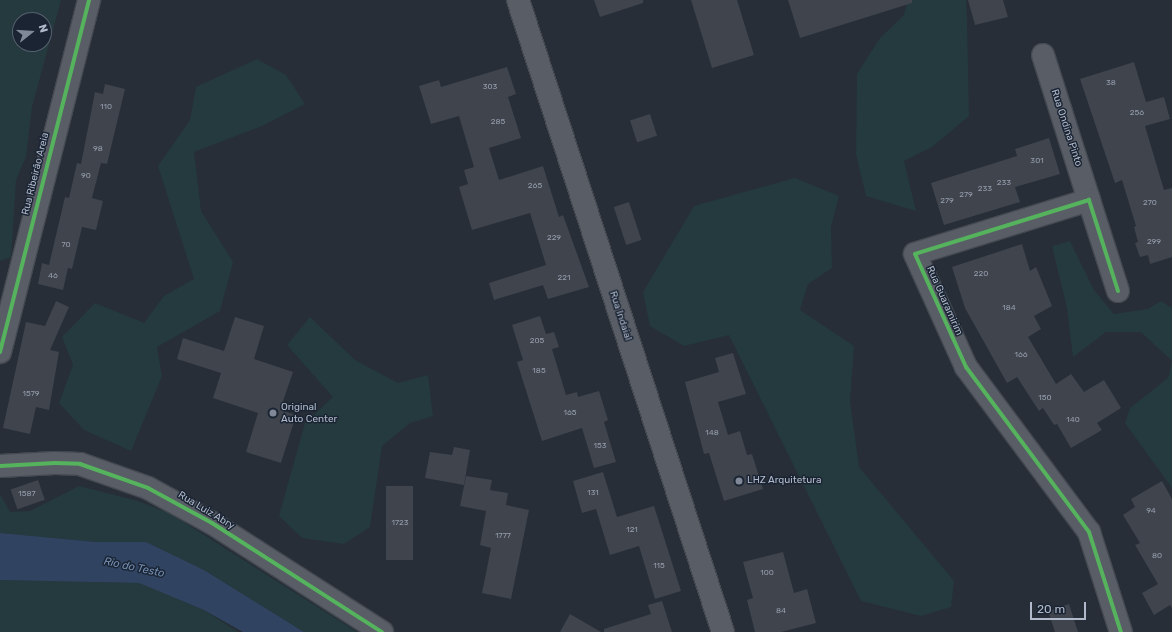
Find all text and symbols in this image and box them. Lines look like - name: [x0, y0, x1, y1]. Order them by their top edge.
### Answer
- north arrow: [12, 12, 52, 52]
- text: N: [36, 23, 50, 34]
- house number: 38: [1106, 78, 1116, 88]
- house number: 303: [483, 82, 497, 92]
- street label: Rua Ondina Pinto: [1048, 88, 1084, 168]
- house number: 110: [100, 102, 112, 112]
- house number: 256: [1130, 108, 1144, 118]
- house number: 285: [491, 117, 505, 127]
- street label: Rua Ribeirão Areia: [20, 131, 52, 217]
- house number: 98: [93, 144, 103, 154]
- house number: 301: [1030, 156, 1044, 166]
- house number: 90: [81, 171, 91, 181]
- house number: 233: [997, 178, 1011, 188]
- house number: 265: [528, 181, 542, 191]
- house number: 233: [978, 184, 992, 194]
- house number: 279: [959, 190, 973, 200]
- house number: 279: [940, 196, 954, 206]
- house number: 270: [1143, 198, 1157, 208]
- house number: 229: [547, 233, 561, 243]
- house number: 299: [1147, 237, 1161, 247]
- house number: 70: [61, 240, 71, 250]
- street label: Rua Guaramirim: [923, 265, 965, 337]
- house number: 220: [974, 269, 988, 279]
- house number: 46: [48, 271, 58, 281]
- house number: 221: [558, 273, 570, 283]
- street label: Rua Indaial: [606, 290, 634, 342]
- house number: 184: [1002, 303, 1016, 313]
- house number: 205: [530, 336, 544, 346]
- house number: 166: [1014, 350, 1028, 360]
- house number: 185: [532, 366, 546, 376]
- house number: 1579: [22, 389, 40, 399]
- house number: 150: [1038, 393, 1052, 403]
- place label: Original Auto Center: [281, 401, 337, 424]
- marker: Original Auto Center: [268, 408, 278, 418]
- house number: 165: [564, 408, 576, 418]
- house number: 140: [1066, 415, 1080, 425]
- house number: 148: [705, 428, 719, 438]
- house number: 153: [594, 441, 606, 451]
- place label: LHZ Arquitetura: [747, 475, 822, 487]
- marker: LHZ Arquitetura: [734, 476, 744, 486]
- house number: 131: [587, 488, 599, 498]
- house number: 1587: [18, 489, 36, 499]
- street label: Rua Luiz Abry: [175, 489, 237, 533]
- house number: 94: [1146, 506, 1156, 516]
- house number: 1723: [391, 518, 409, 528]
- house number: 121: [626, 525, 638, 535]
- house number: 1777: [495, 531, 511, 541]
- house number: 80: [1152, 551, 1162, 561]
- water label: Rio do Testo: [102, 555, 166, 581]
- house number: 115: [653, 561, 665, 571]
- house number: 100: [760, 568, 774, 578]
- scale bar: [1032, 594, 1088, 620]
- text: 20 m: [1037, 602, 1065, 616]
- house number: 84: [776, 606, 786, 616]

